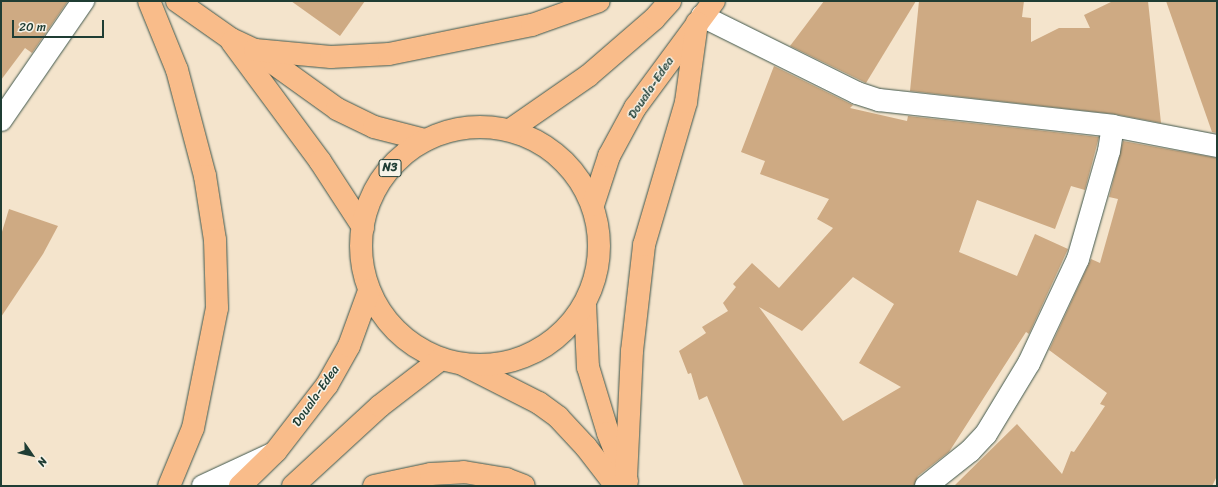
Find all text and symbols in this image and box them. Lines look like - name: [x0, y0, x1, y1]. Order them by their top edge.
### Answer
- scale bar: [14, 12, 106, 38]
- text: 20 m: [19, 16, 46, 38]
- street label: Douala-Edea: [625, 54, 677, 122]
- road number: N3: [378, 158, 402, 178]
- street label: Douala-Edea: [289, 362, 343, 430]
- north arrow: [12, 435, 52, 475]
- text: N: [32, 454, 52, 470]

